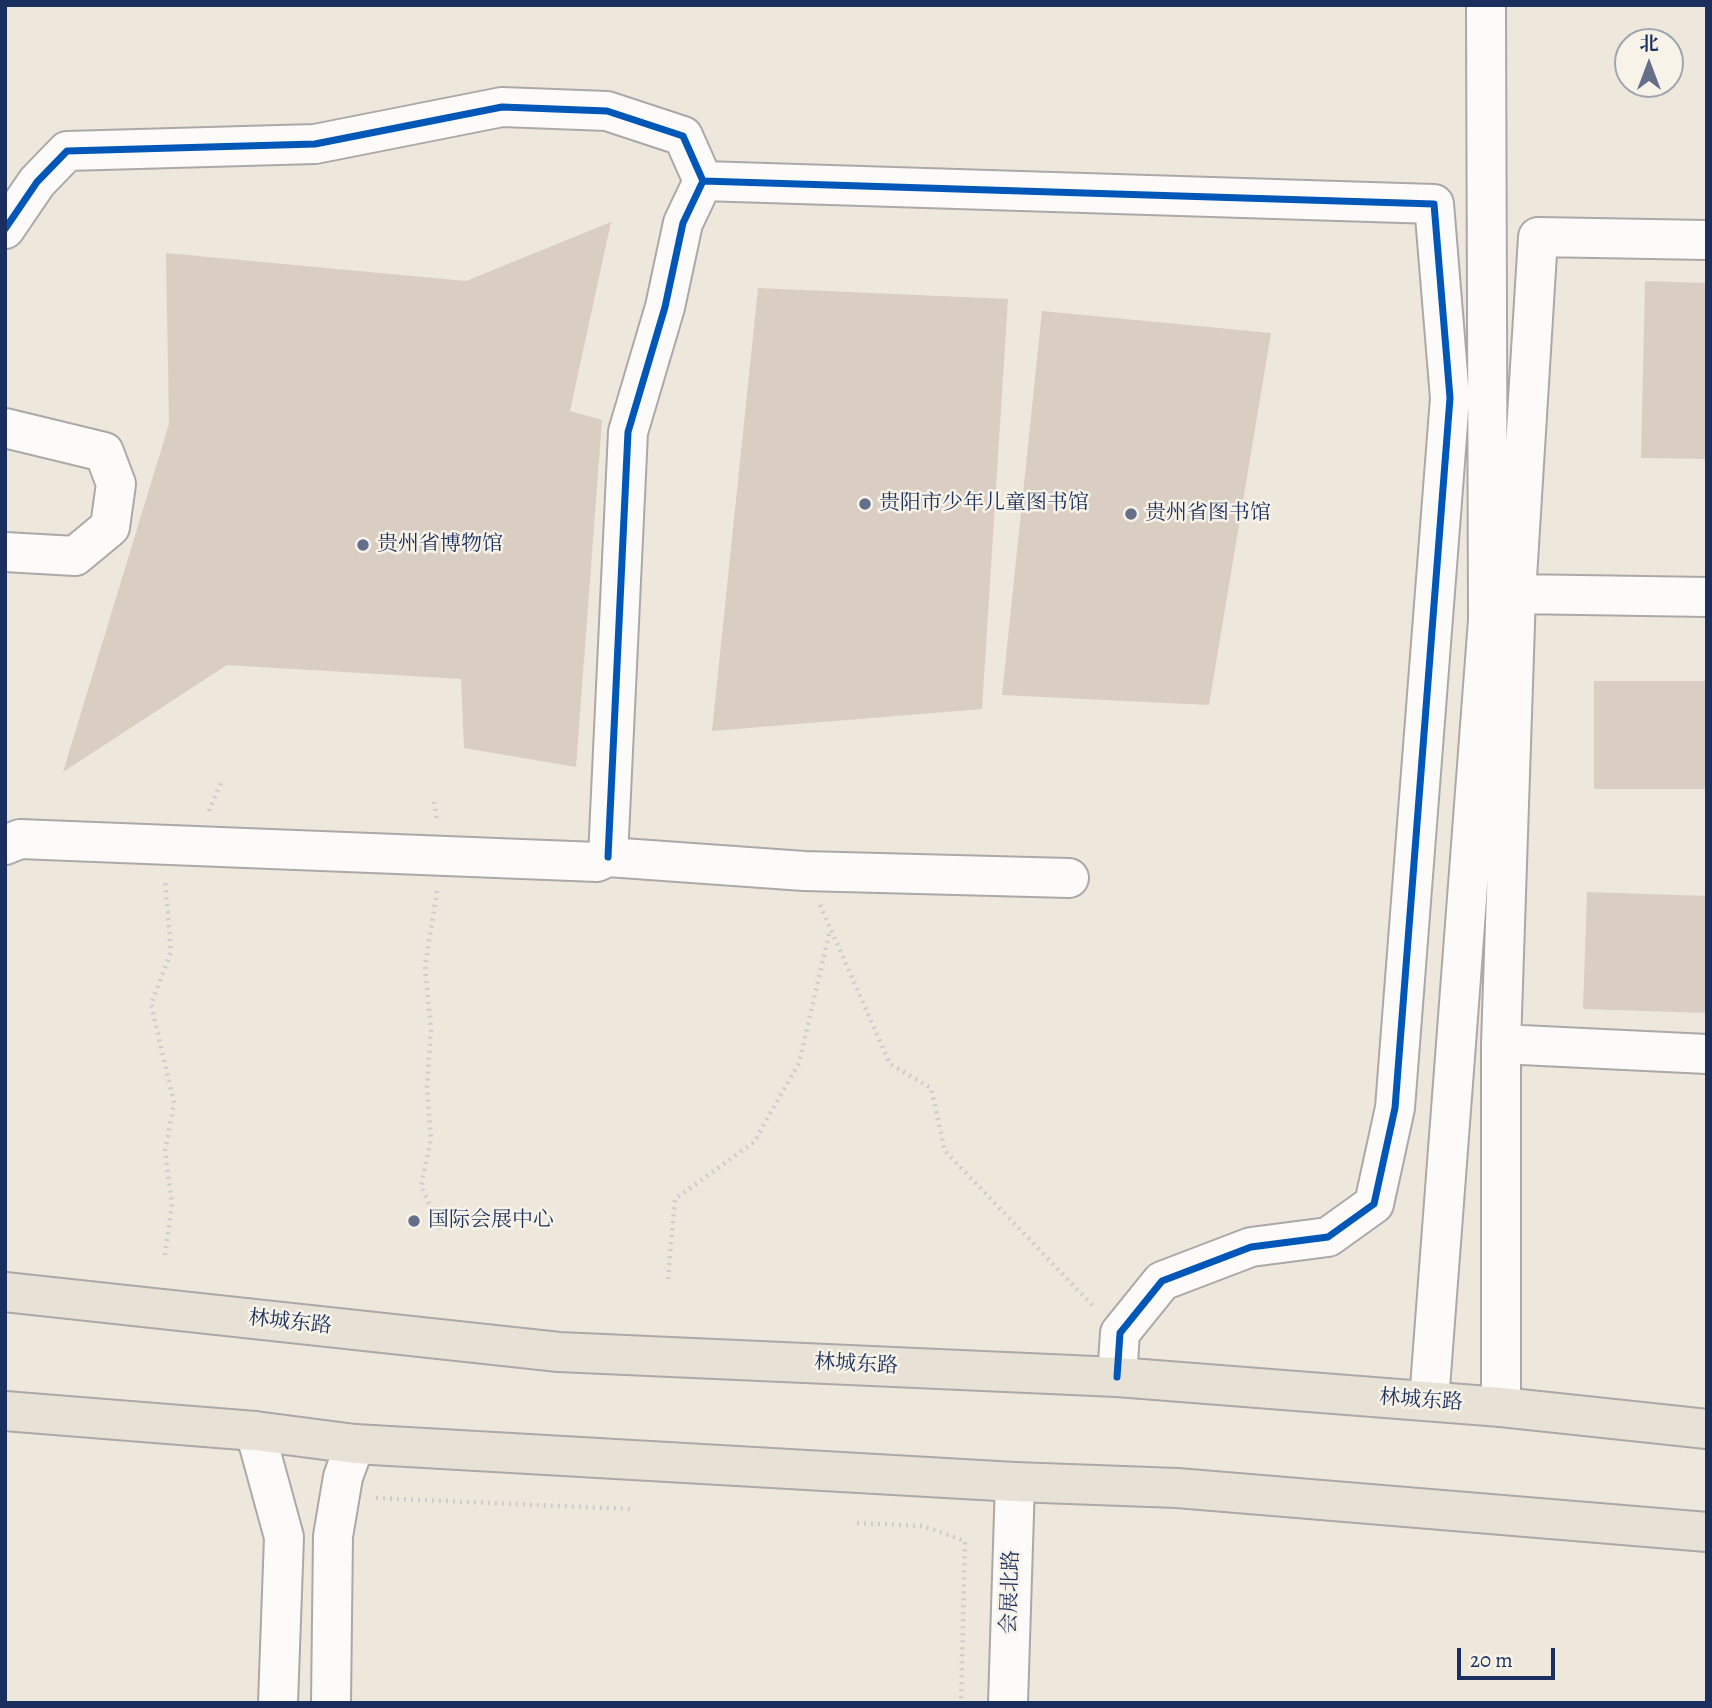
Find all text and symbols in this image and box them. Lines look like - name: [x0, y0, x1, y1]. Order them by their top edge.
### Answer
- north arrow: [1614, 28, 1684, 98]
- text: 北: [1639, 31, 1659, 57]
- place label: 贵阳市少年儿童图书馆: [879, 491, 1089, 517]
- marker: 贵阳市少年儿童图书馆: [857, 496, 873, 512]
- place label: 贵州省图书馆: [1145, 501, 1271, 527]
- marker: 贵州省图书馆: [1123, 506, 1139, 522]
- place label: 贵州省博物馆: [377, 532, 503, 558]
- marker: 贵州省博物馆: [355, 537, 371, 553]
- place label: 国际会展中心: [428, 1208, 554, 1234]
- marker: 国际会展中心: [406, 1213, 422, 1229]
- street label: 林城东路: [247, 1306, 333, 1340]
- street label: 林城东路: [813, 1350, 899, 1380]
- street label: 林城东路: [1378, 1386, 1464, 1416]
- street label: 会展北路: [997, 1550, 1025, 1634]
- scale bar: [1460, 1634, 1558, 1678]
- text: 20 m: [1470, 1646, 1513, 1674]

